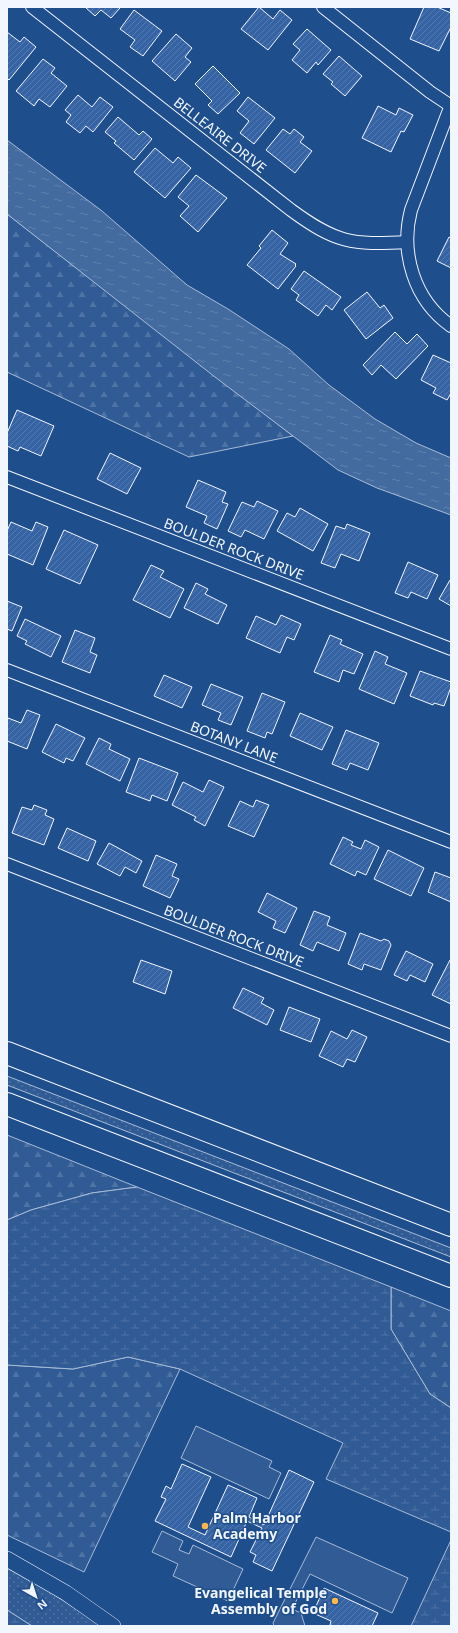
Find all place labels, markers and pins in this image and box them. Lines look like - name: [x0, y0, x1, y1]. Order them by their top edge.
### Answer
- place label: Palm Harbor Academy: [213, 1508, 301, 1543]
- marker: Palm Harbor Academy: [200, 1521, 210, 1531]
- place label: Evangelical Temple Assembly of God: [194, 1583, 327, 1618]
- marker: Evangelical Temple Assembly of God: [330, 1596, 340, 1606]

